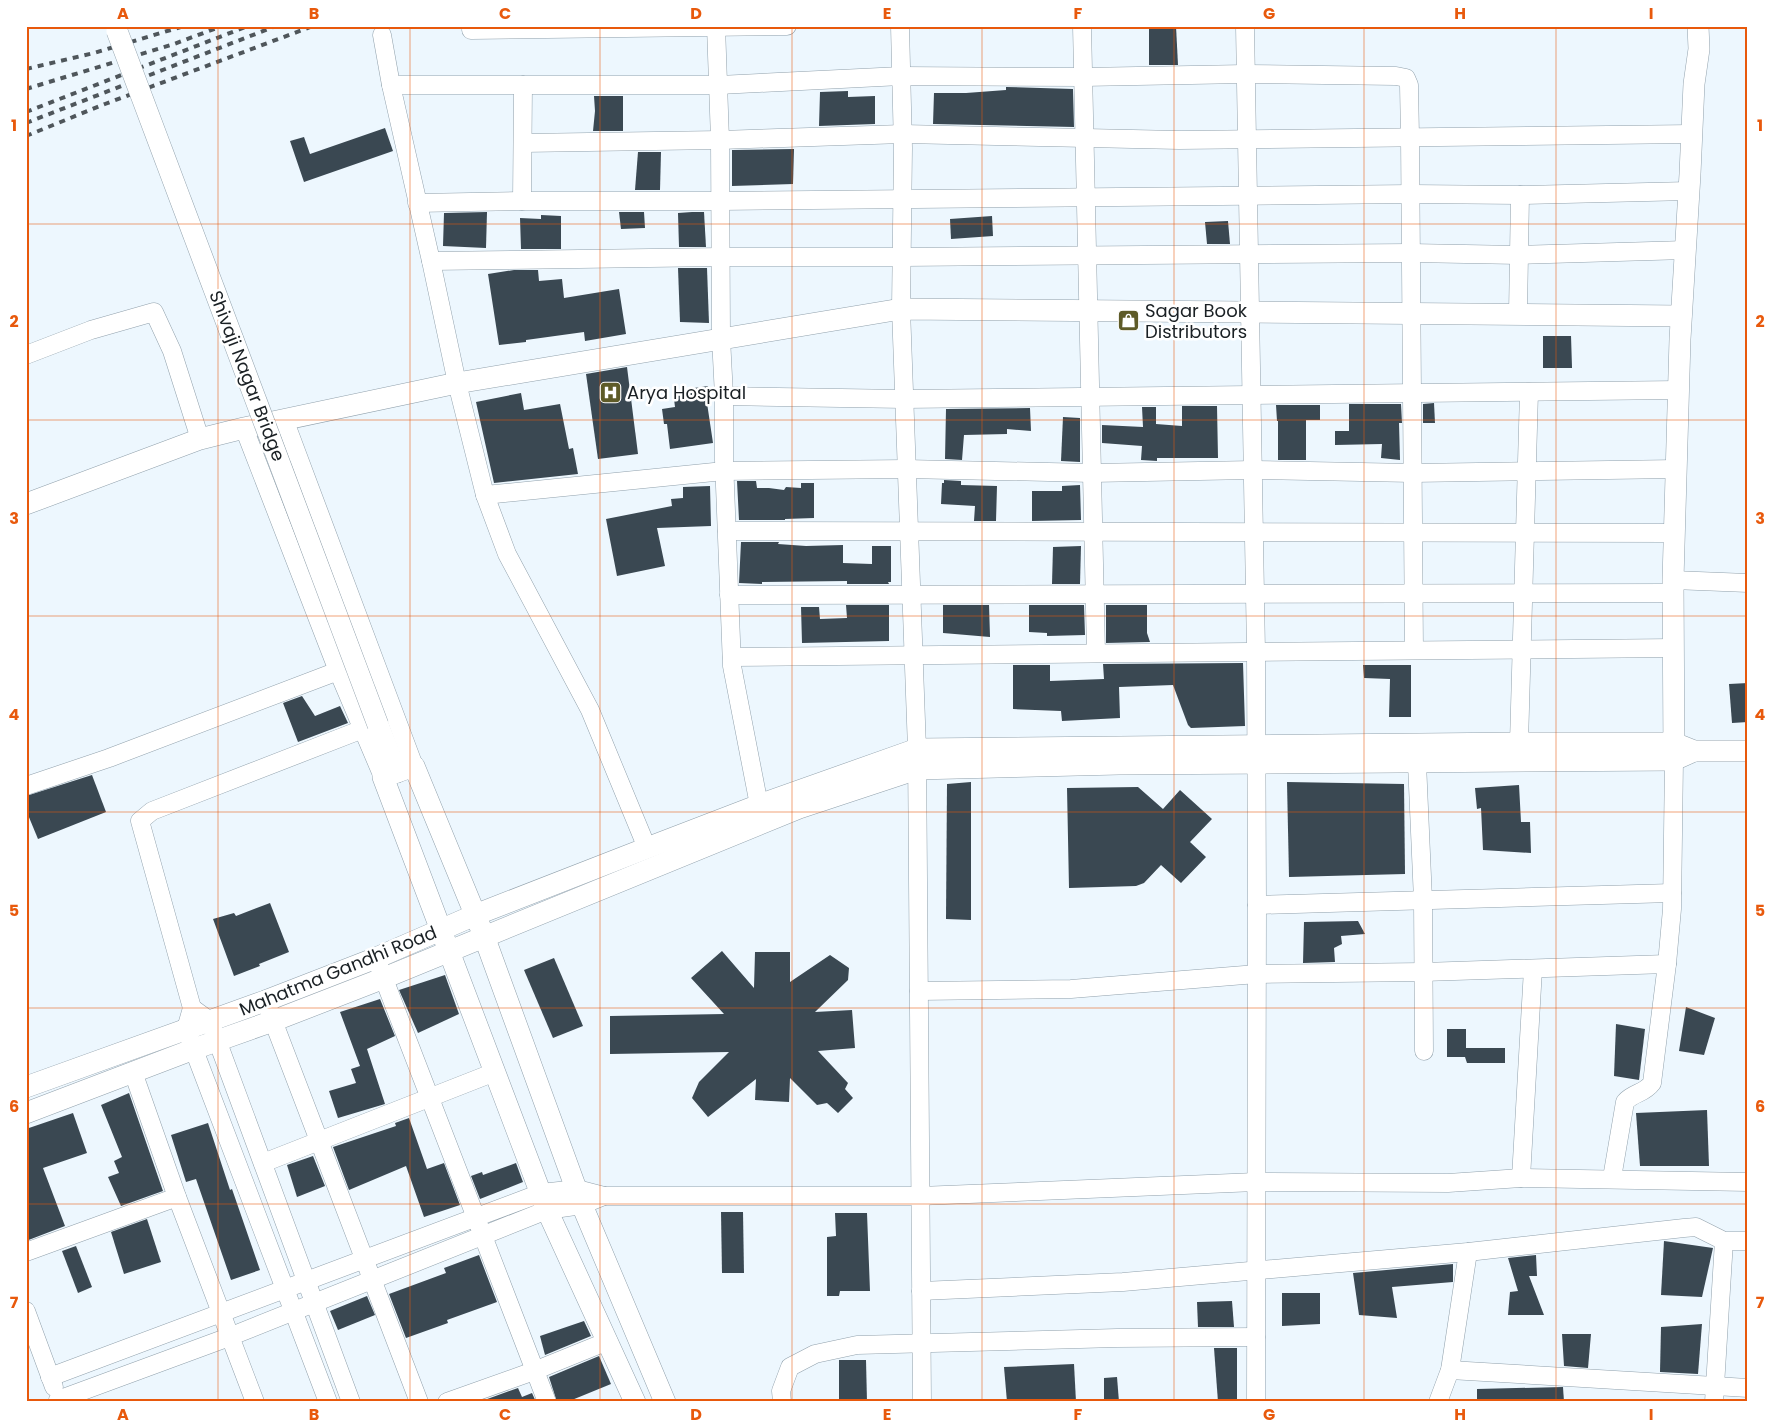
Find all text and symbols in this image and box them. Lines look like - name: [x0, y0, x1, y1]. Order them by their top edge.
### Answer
- text: A: [117, 2, 129, 25]
- text: B: [309, 2, 319, 25]
- text: C: [499, 2, 511, 25]
- text: D: [690, 2, 702, 25]
- text: E: [883, 2, 891, 25]
- text: F: [1074, 2, 1083, 25]
- text: G: [1263, 2, 1275, 25]
- text: H: [1454, 2, 1466, 25]
- text: I: [1649, 2, 1653, 25]
- text: 1: [11, 114, 17, 137]
- text: 1: [1757, 114, 1763, 137]
- street label: Shivaji Nagar Bridge: [203, 287, 292, 465]
- place label: Sagar Book Distributors: [1145, 298, 1248, 344]
- shop icon: Sagar Book Distributors: [1117, 309, 1141, 333]
- text: 2: [9, 310, 19, 333]
- text: 2: [1755, 310, 1765, 333]
- place label: Arya Hospital: [627, 380, 746, 405]
- hospital icon: Arya Hospital: [599, 381, 623, 405]
- text: 3: [9, 507, 19, 530]
- text: 3: [1755, 507, 1765, 530]
- text: 4: [9, 703, 20, 726]
- text: 4: [1755, 703, 1766, 726]
- text: 5: [9, 899, 19, 922]
- text: 5: [1755, 899, 1765, 922]
- street label: Mahatma Gandhi Road: [235, 919, 440, 1022]
- text: 6: [9, 1095, 19, 1118]
- text: 6: [1755, 1095, 1765, 1118]
- text: 7: [10, 1291, 19, 1314]
- text: 7: [1756, 1291, 1765, 1314]
- text: A: [117, 1403, 129, 1426]
- text: B: [309, 1403, 319, 1426]
- text: C: [499, 1403, 511, 1426]
- text: D: [690, 1403, 702, 1426]
- text: E: [883, 1403, 891, 1426]
- text: F: [1074, 1403, 1083, 1426]
- text: G: [1263, 1403, 1275, 1426]
- text: H: [1454, 1403, 1466, 1426]
- text: I: [1649, 1403, 1653, 1426]

